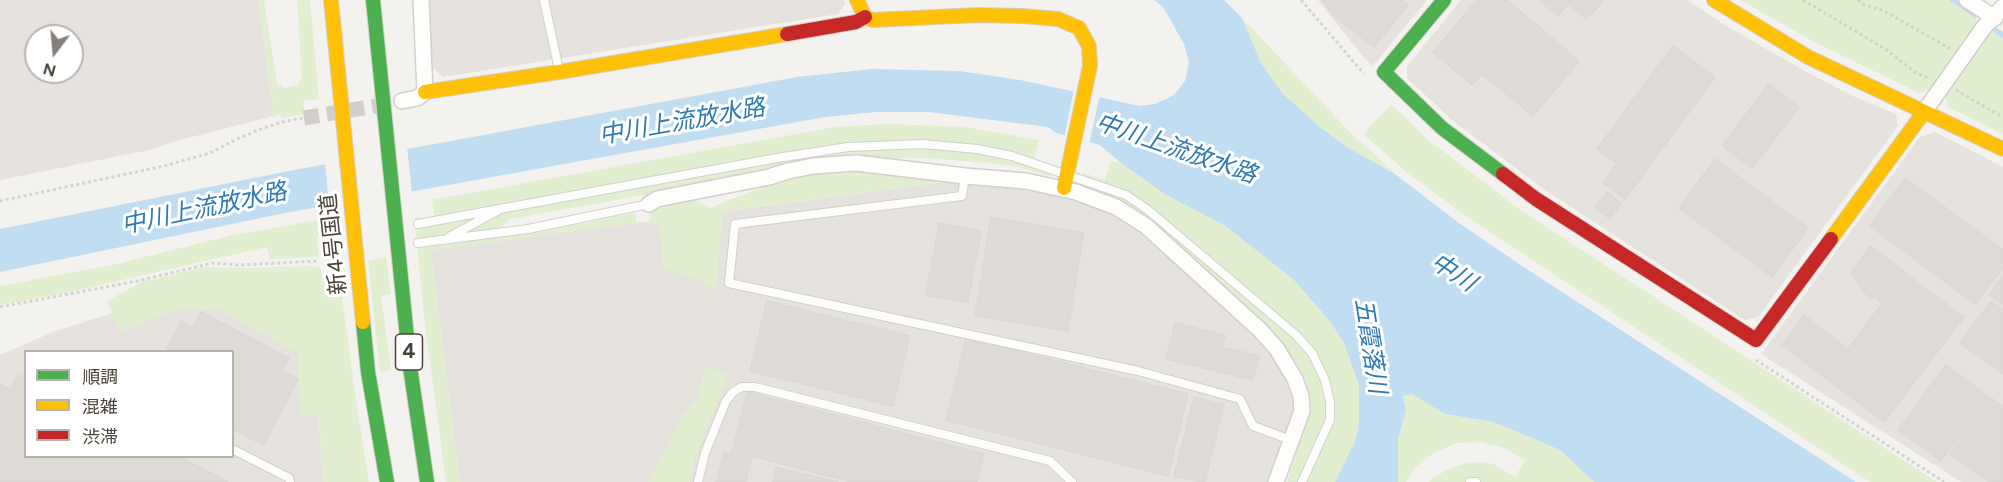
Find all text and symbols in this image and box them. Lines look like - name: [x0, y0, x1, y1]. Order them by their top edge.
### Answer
- north arrow: [24, 24, 84, 84]
- text: N: [41, 59, 58, 81]
- water label: 中川上流放水路: [597, 93, 767, 151]
- water label: 中川上流放水路: [1092, 108, 1260, 190]
- water label: 中川上流放水路: [119, 177, 289, 241]
- street label: 新4号国道: [316, 192, 352, 296]
- water label: 中川: [1425, 248, 1481, 298]
- water label: 五霞落川: [1348, 296, 1392, 396]
- road number: 4: [396, 334, 422, 370]
- legend: [24, 350, 234, 458]
- text: 順調: [82, 366, 118, 388]
- text: 混雑: [82, 396, 118, 418]
- text: 渋滞: [82, 426, 118, 448]

